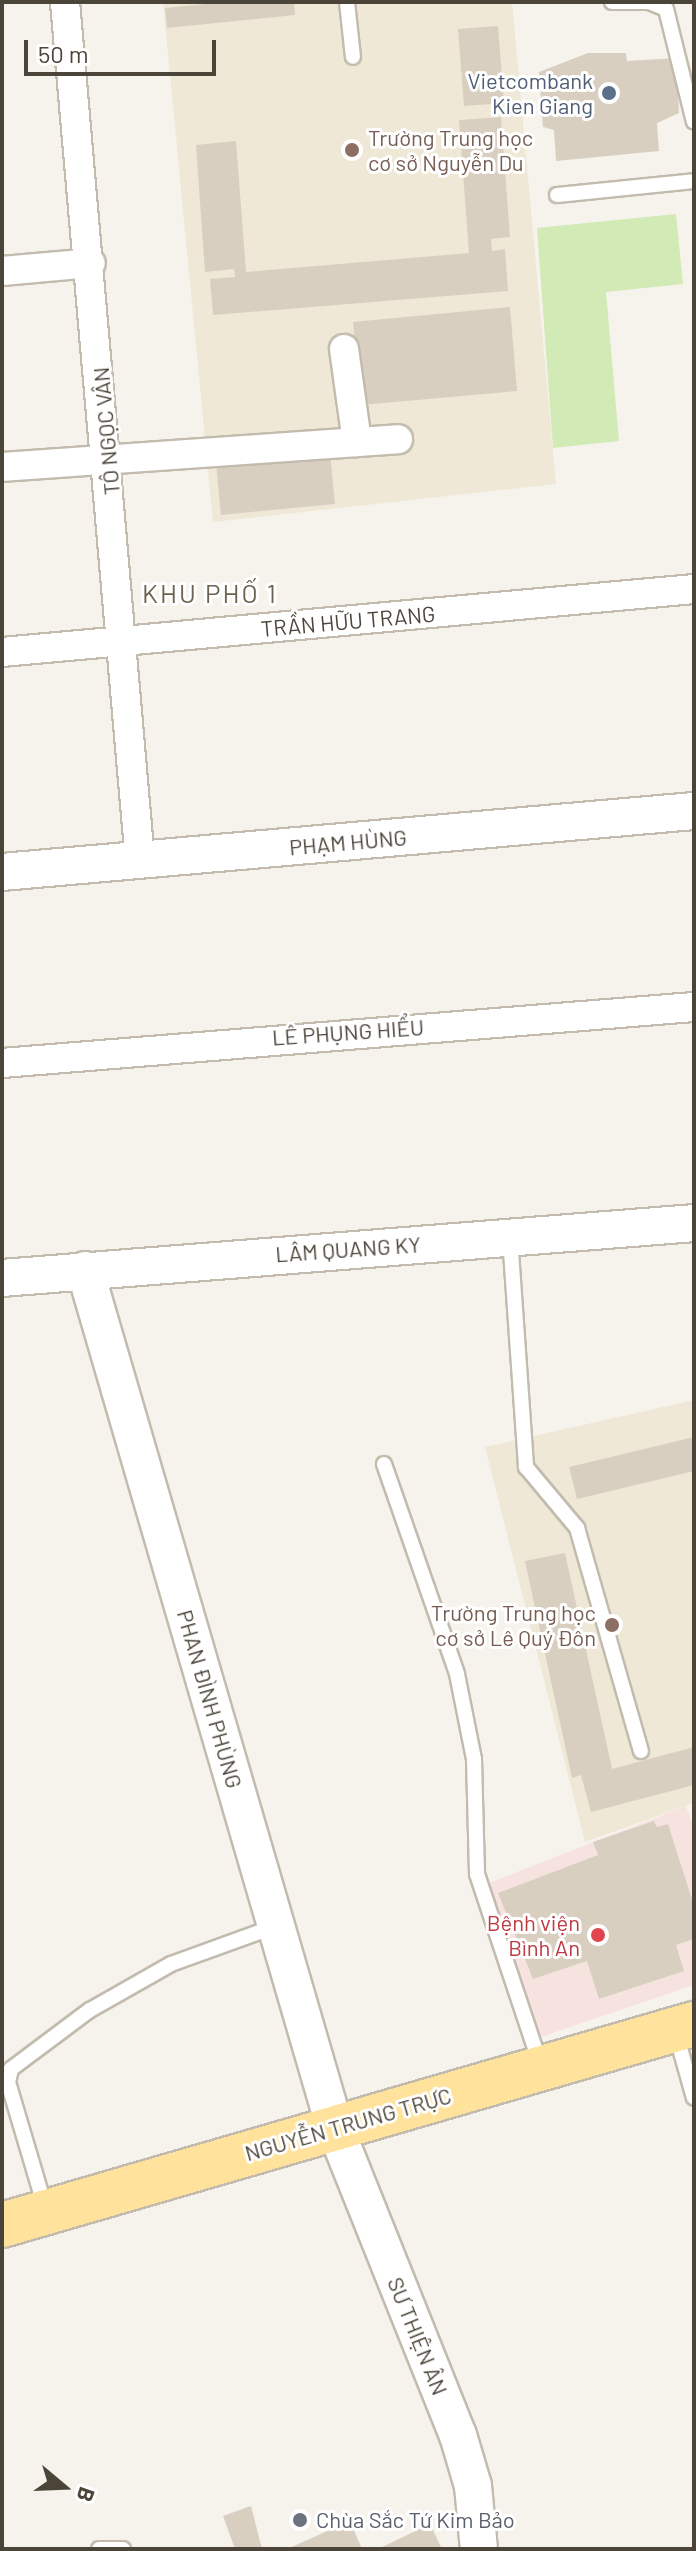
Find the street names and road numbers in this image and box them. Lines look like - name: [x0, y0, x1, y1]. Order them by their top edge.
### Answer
- street label: TÔ NGỌC VÂN: [87, 366, 125, 496]
- street label: TRẦN HỮU TRANG: [260, 600, 436, 642]
- street label: PHẠM HÙNG: [288, 824, 408, 860]
- street label: LÊ PHỤNG HIỂU: [271, 1014, 425, 1050]
- street label: LÂM QUANG KY: [274, 1231, 422, 1267]
- street label: PHAN ĐÌNH PHÙNG: [172, 1607, 248, 1791]
- street label: NGUYỄN TRUNG TRỰC: [242, 2082, 454, 2166]
- street label: SƯ THIỆN ÂN: [382, 2273, 454, 2399]

